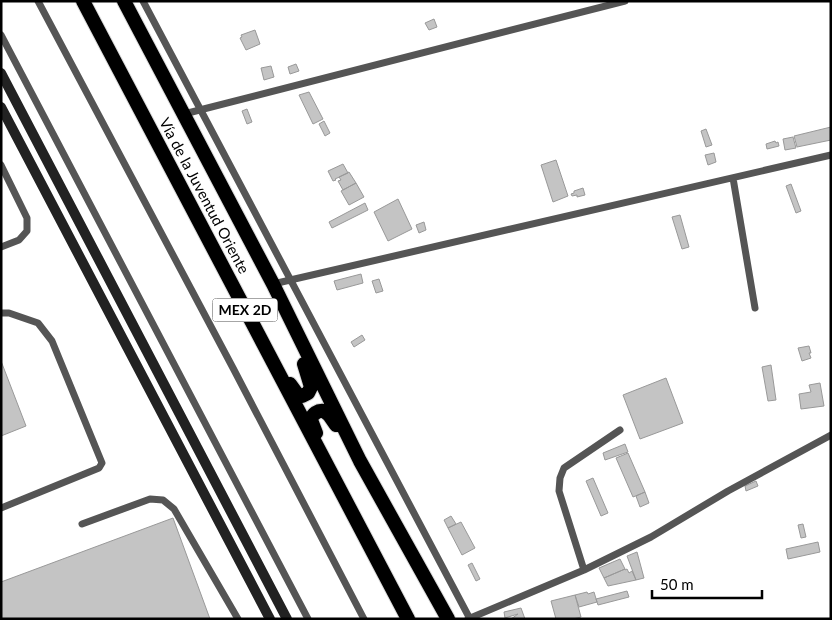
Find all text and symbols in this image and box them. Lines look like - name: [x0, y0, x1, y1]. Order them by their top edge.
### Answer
- street label: Vía de la Juventud Oriente: [156, 115, 254, 277]
- road number: MEX 2D: [212, 298, 278, 322]
- scale bar: [652, 568, 762, 600]
- text: 50 m: [660, 575, 694, 593]

